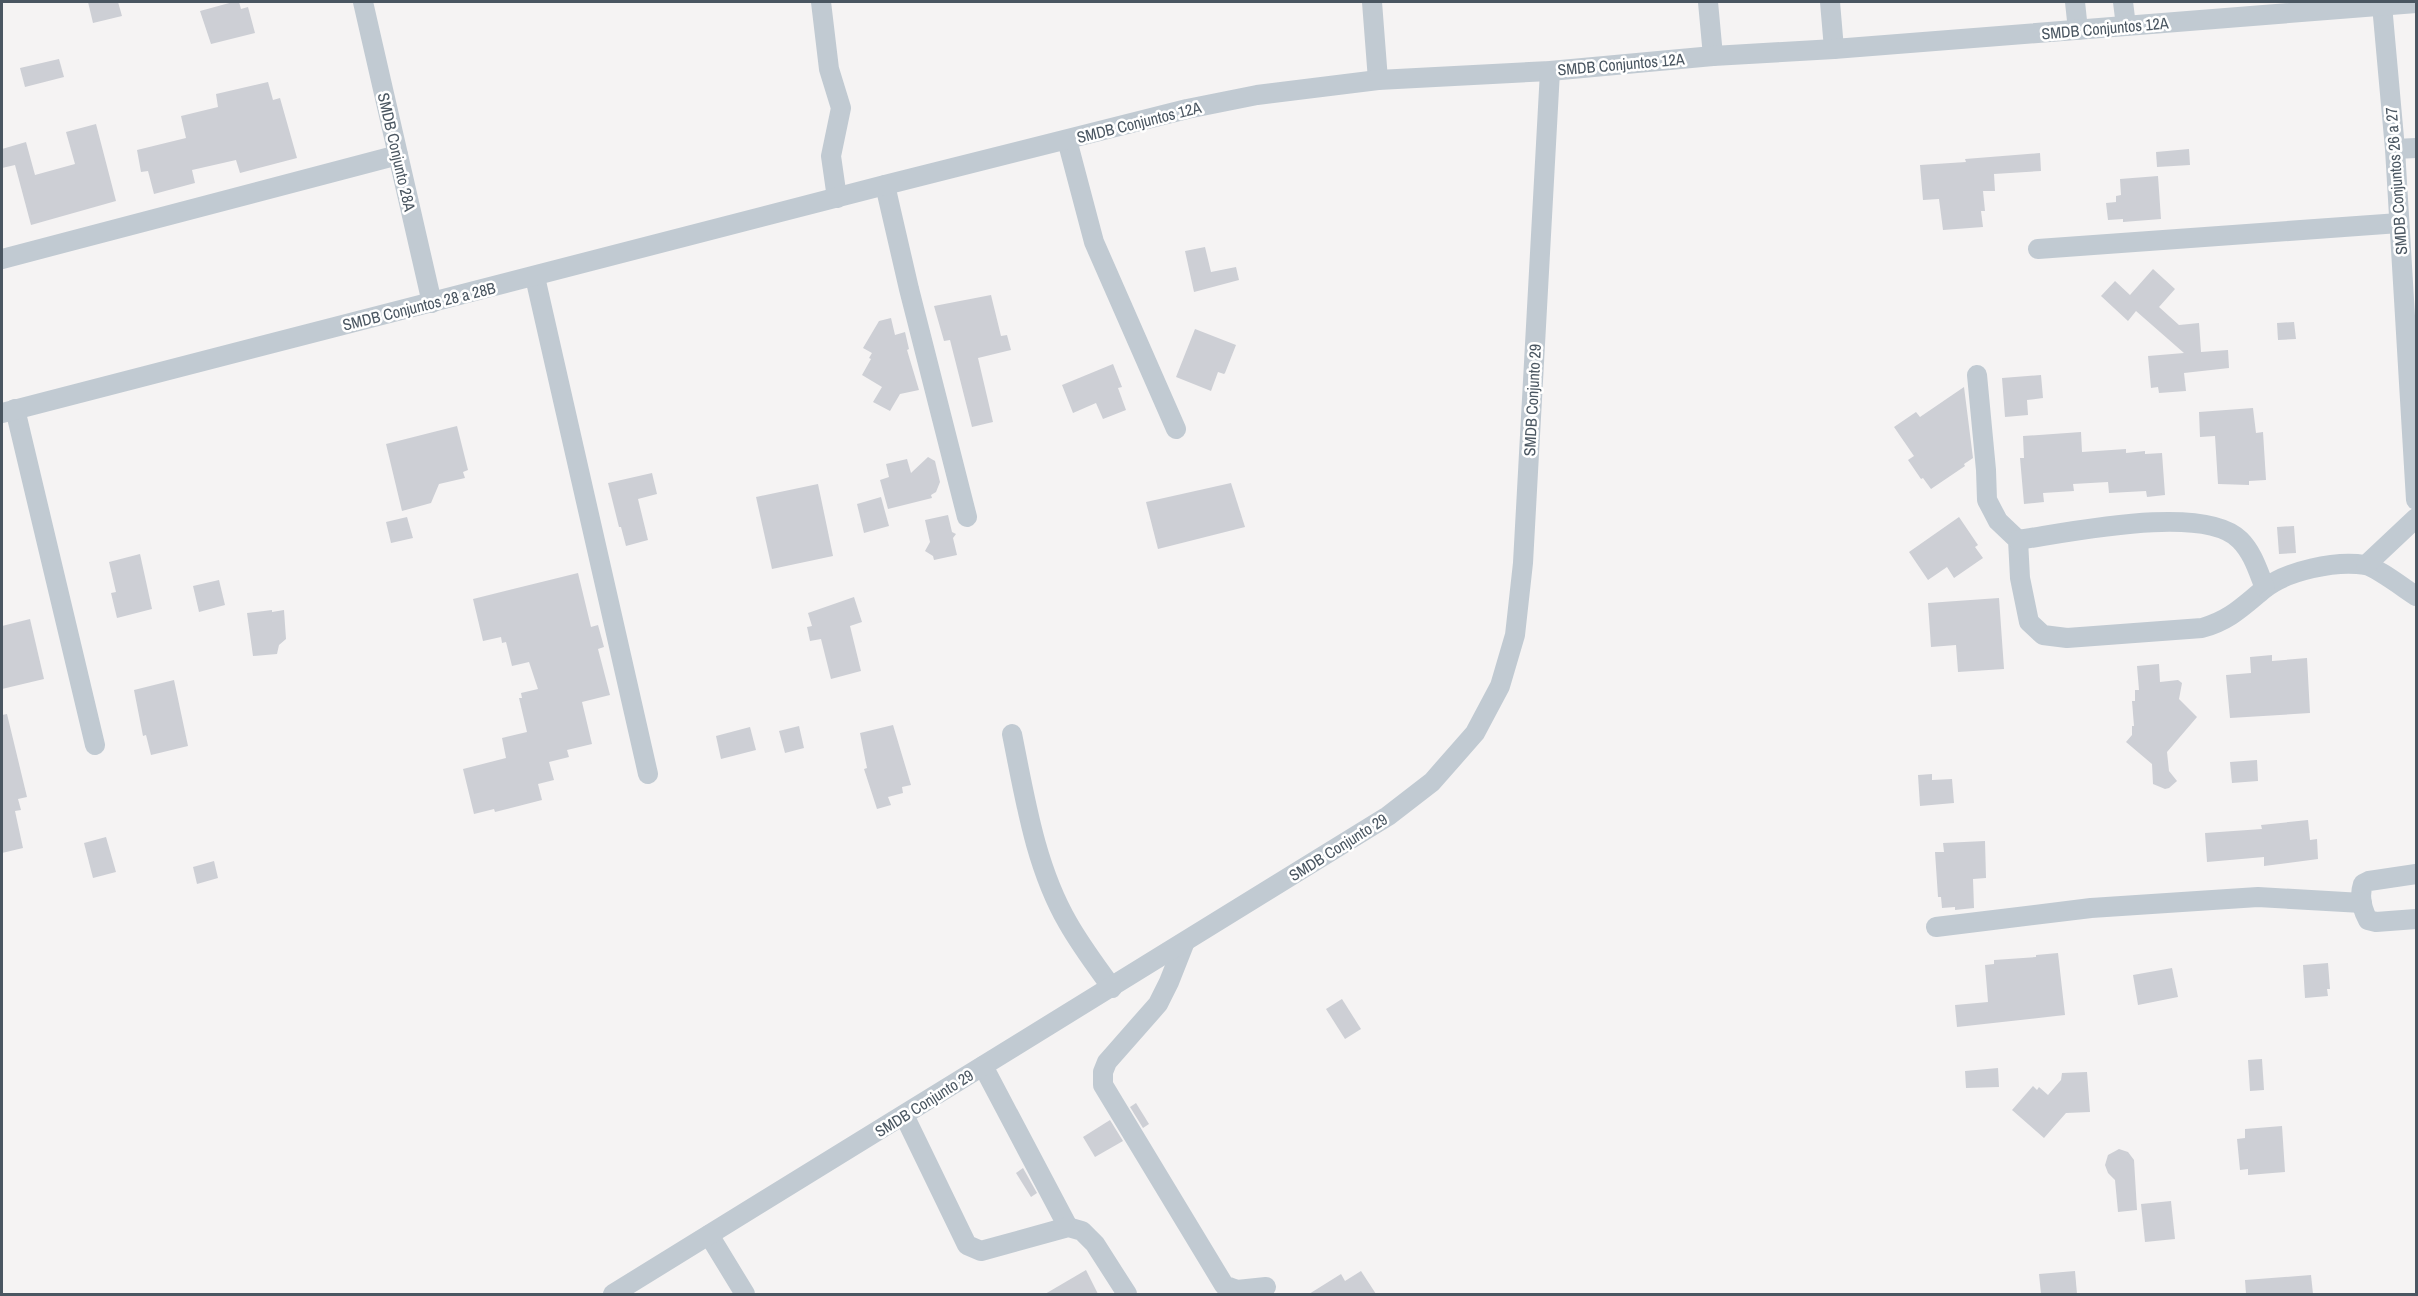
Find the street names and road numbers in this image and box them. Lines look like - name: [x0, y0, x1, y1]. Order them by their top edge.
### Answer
- street label: SMDB Conjuntos 12A: [2040, 11, 2170, 45]
- street label: SMDB Conjuntos 12A: [1556, 47, 1686, 81]
- street label: SMDB Conjunto 28A: [373, 91, 421, 214]
- street label: SMDB Conjuntos 12A: [1074, 96, 1204, 148]
- street label: SMDB Conjuntos 26 a 27: [2380, 106, 2412, 256]
- street label: SMDB Conjuntos 28 a 28B: [340, 276, 498, 336]
- street label: SMDB Conjunto 29: [1518, 343, 1546, 457]
- street label: SMDB Conjunto 29: [1285, 808, 1391, 886]
- street label: SMDB Conjunto 29: [871, 1064, 977, 1142]

